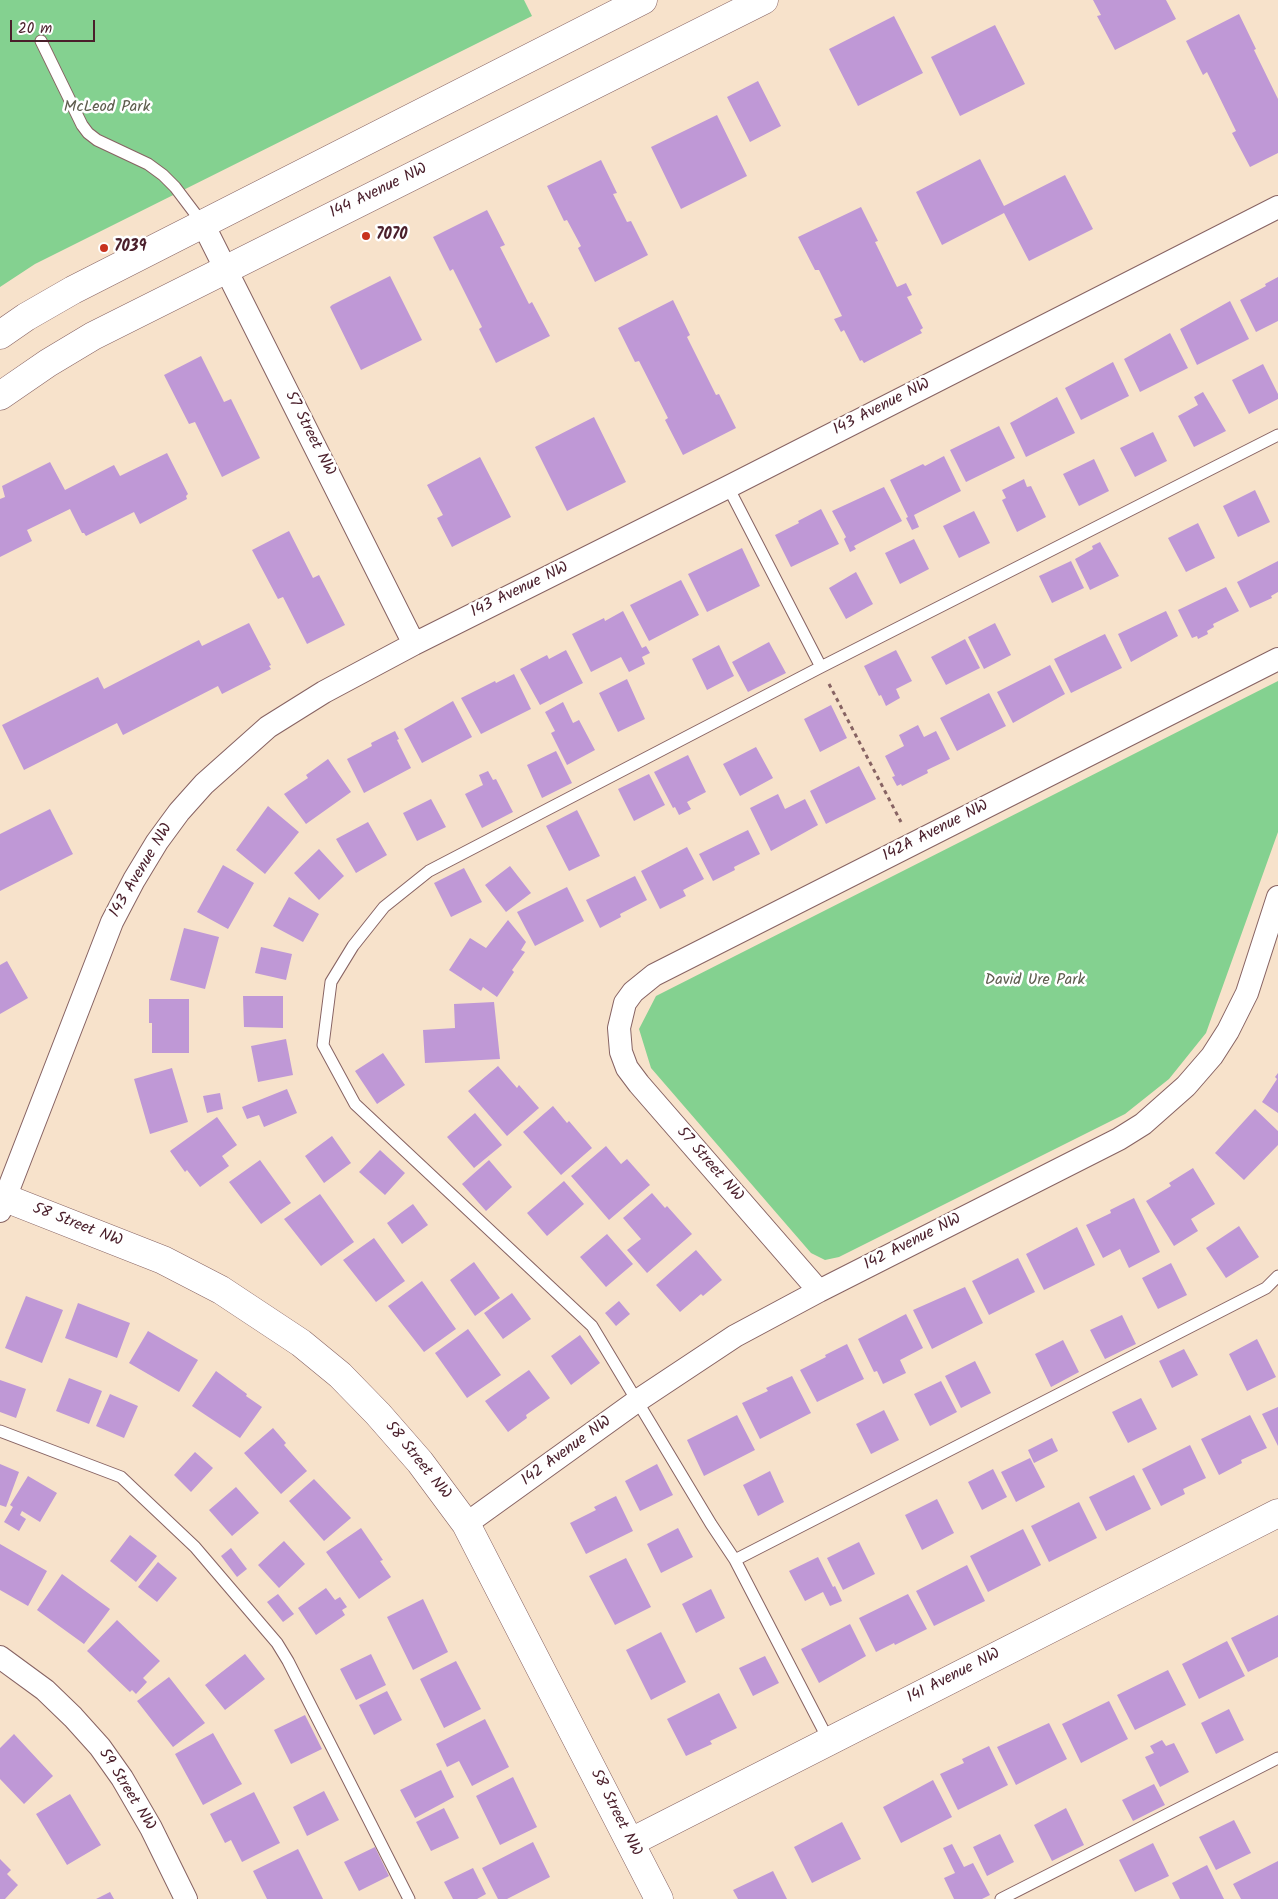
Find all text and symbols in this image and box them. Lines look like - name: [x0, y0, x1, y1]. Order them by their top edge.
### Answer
- scale bar: [12, 10, 98, 42]
- text: 20 m: [18, 17, 52, 41]
- park label: McLeod Park: [64, 98, 150, 118]
- street label: 144 Avenue NW: [327, 160, 431, 224]
- place label: 7070: [376, 226, 408, 246]
- marker: 7070: [360, 230, 372, 242]
- place label: 7039: [114, 238, 147, 258]
- marker: 7039: [98, 242, 110, 254]
- street label: 143 Avenue NW: [830, 375, 934, 441]
- street label: 57 Street NW: [279, 388, 339, 480]
- street label: 143 Avenue NW: [468, 559, 572, 623]
- street label: 142A Avenue NW: [880, 797, 992, 867]
- street label: 143 Avenue NW: [106, 821, 178, 921]
- park label: David Ure Park: [985, 971, 1085, 991]
- street label: 57 Street NW: [671, 1124, 747, 1206]
- street label: 58 Street NW: [29, 1200, 125, 1252]
- street label: 142 Avenue NW: [861, 1210, 965, 1276]
- street label: 142 Avenue NW: [518, 1413, 616, 1491]
- street label: 58 Street NW: [380, 1418, 454, 1504]
- street label: 141 Avenue NW: [904, 1645, 1004, 1709]
- street label: 59 Street NW: [93, 1745, 159, 1835]
- street label: 58 Street NW: [585, 1766, 645, 1860]

